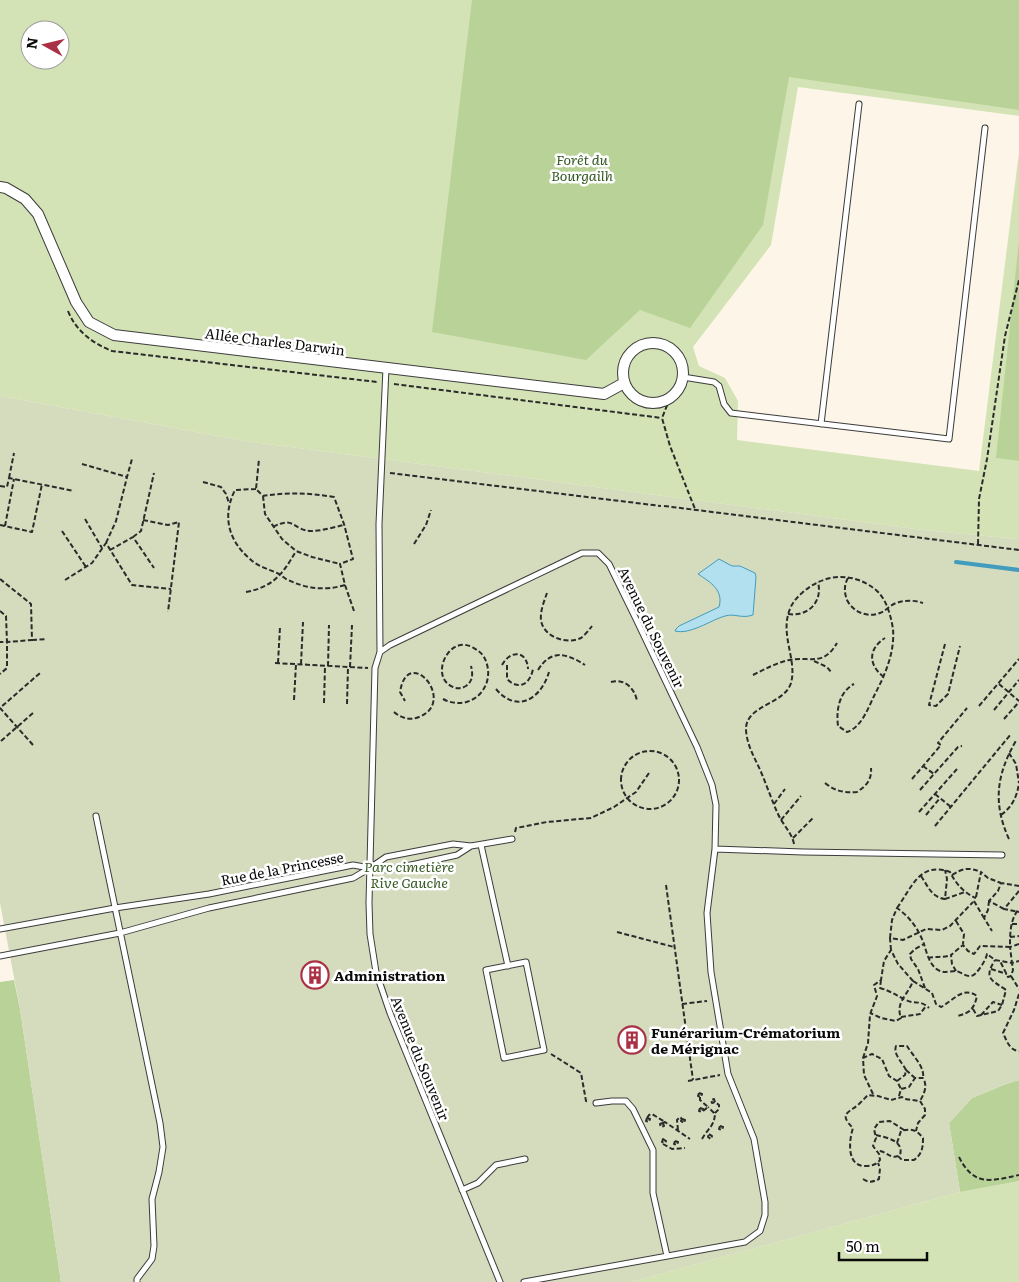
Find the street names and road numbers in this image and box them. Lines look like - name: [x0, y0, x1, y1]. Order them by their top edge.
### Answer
- street label: Allée Charles Darwin: [204, 322, 346, 360]
- street label: Avenue du Souvenir: [614, 563, 690, 691]
- street label: Rue de la Princesse: [219, 846, 345, 890]
- street label: Avenue du Souvenir: [387, 993, 455, 1124]

